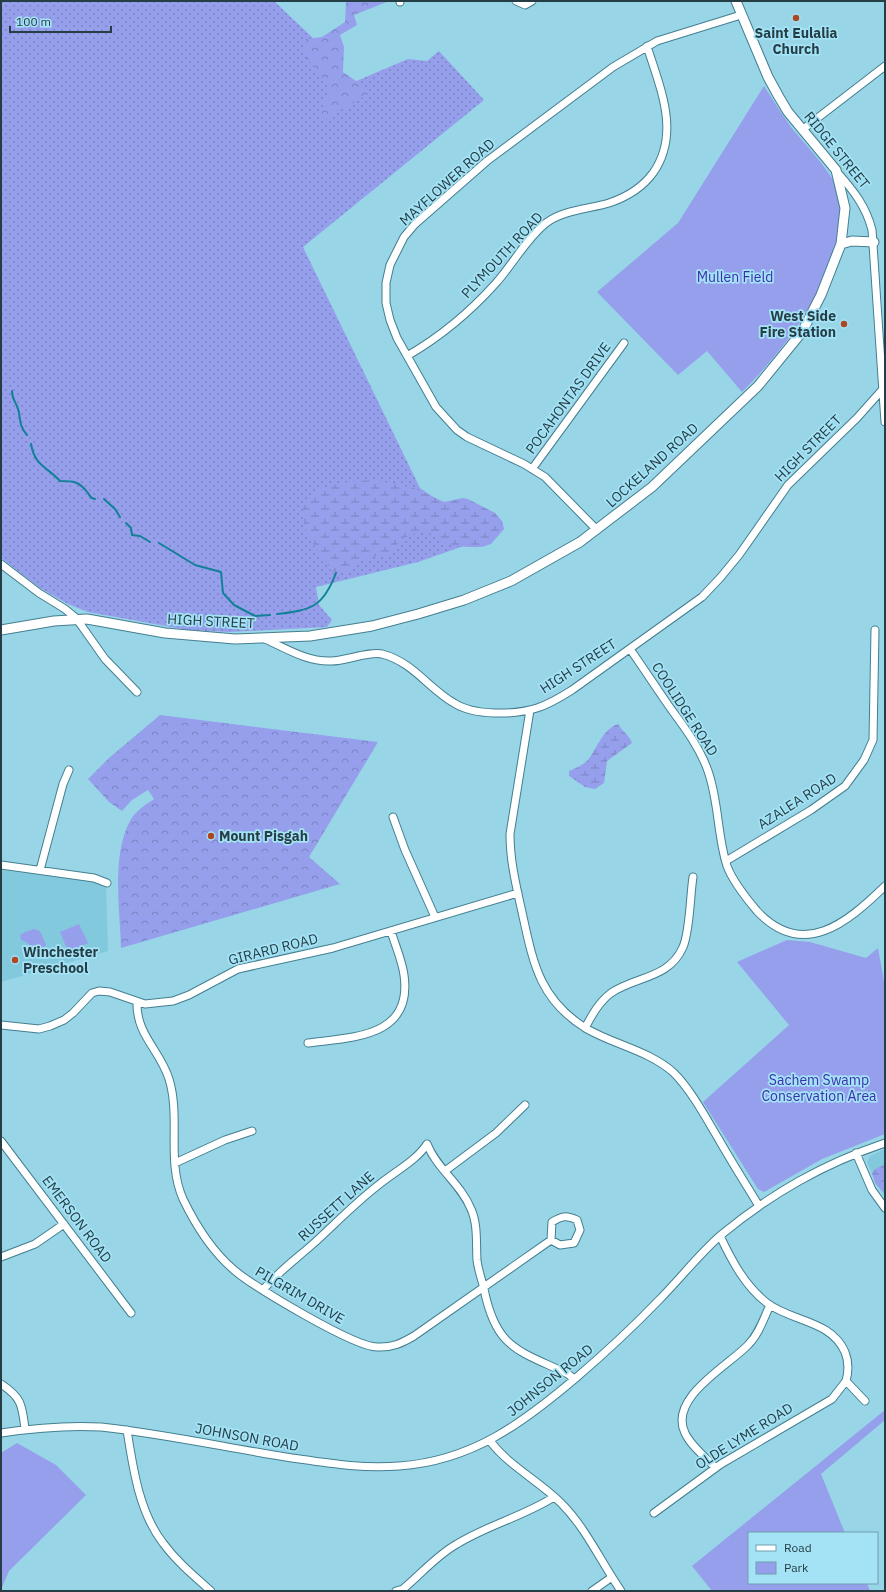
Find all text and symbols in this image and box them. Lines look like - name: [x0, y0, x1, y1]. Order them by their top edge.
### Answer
- scale bar: [10, 8, 111, 34]
- marker: Saint Eulalia Church: [791, 13, 801, 23]
- text: 100 m: [16, 14, 51, 29]
- place label: Saint Eulalia Church: [755, 24, 838, 58]
- street label: RIDGE STREET: [800, 108, 874, 192]
- street label: MAYFLOWER ROAD: [396, 134, 498, 230]
- street label: PLYMOUTH ROAD: [457, 208, 547, 302]
- park label: Mullen Field: [697, 268, 773, 286]
- place label: West Side Fire Station: [760, 307, 836, 341]
- marker: West Side Fire Station: [839, 319, 849, 329]
- street label: POCAHONTAS DRIVE: [521, 339, 615, 457]
- street label: HIGH STREET: [771, 411, 845, 485]
- street label: LOCKELAND ROAD: [602, 419, 702, 511]
- street label: HIGH STREET: [167, 610, 255, 632]
- street label: HIGH STREET: [536, 635, 620, 697]
- street label: COOLIDGE ROAD: [648, 659, 722, 759]
- street label: AZALEA ROAD: [754, 769, 840, 833]
- place label: Mount Pisgah: [219, 827, 308, 845]
- marker: Mount Pisgah: [206, 831, 216, 841]
- street label: GIRARD ROAD: [226, 929, 320, 969]
- place label: Winchester Preschool: [23, 943, 99, 977]
- marker: Winchester Preschool: [10, 955, 20, 965]
- park label: Sachem Swamp Conservation Area: [761, 1071, 877, 1105]
- street label: RUSSETT LANE: [294, 1167, 378, 1245]
- street label: EMERSON ROAD: [38, 1172, 116, 1266]
- street label: PILGRIM DRIVE: [252, 1262, 348, 1328]
- street label: JOHNSON ROAD: [504, 1340, 596, 1420]
- street label: OLDE LYME ROAD: [692, 1399, 796, 1473]
- street label: JOHNSON ROAD: [194, 1419, 300, 1455]
- legend: [748, 1532, 878, 1584]
- text: Road: [784, 1540, 812, 1555]
- text: Park: [784, 1560, 809, 1575]

